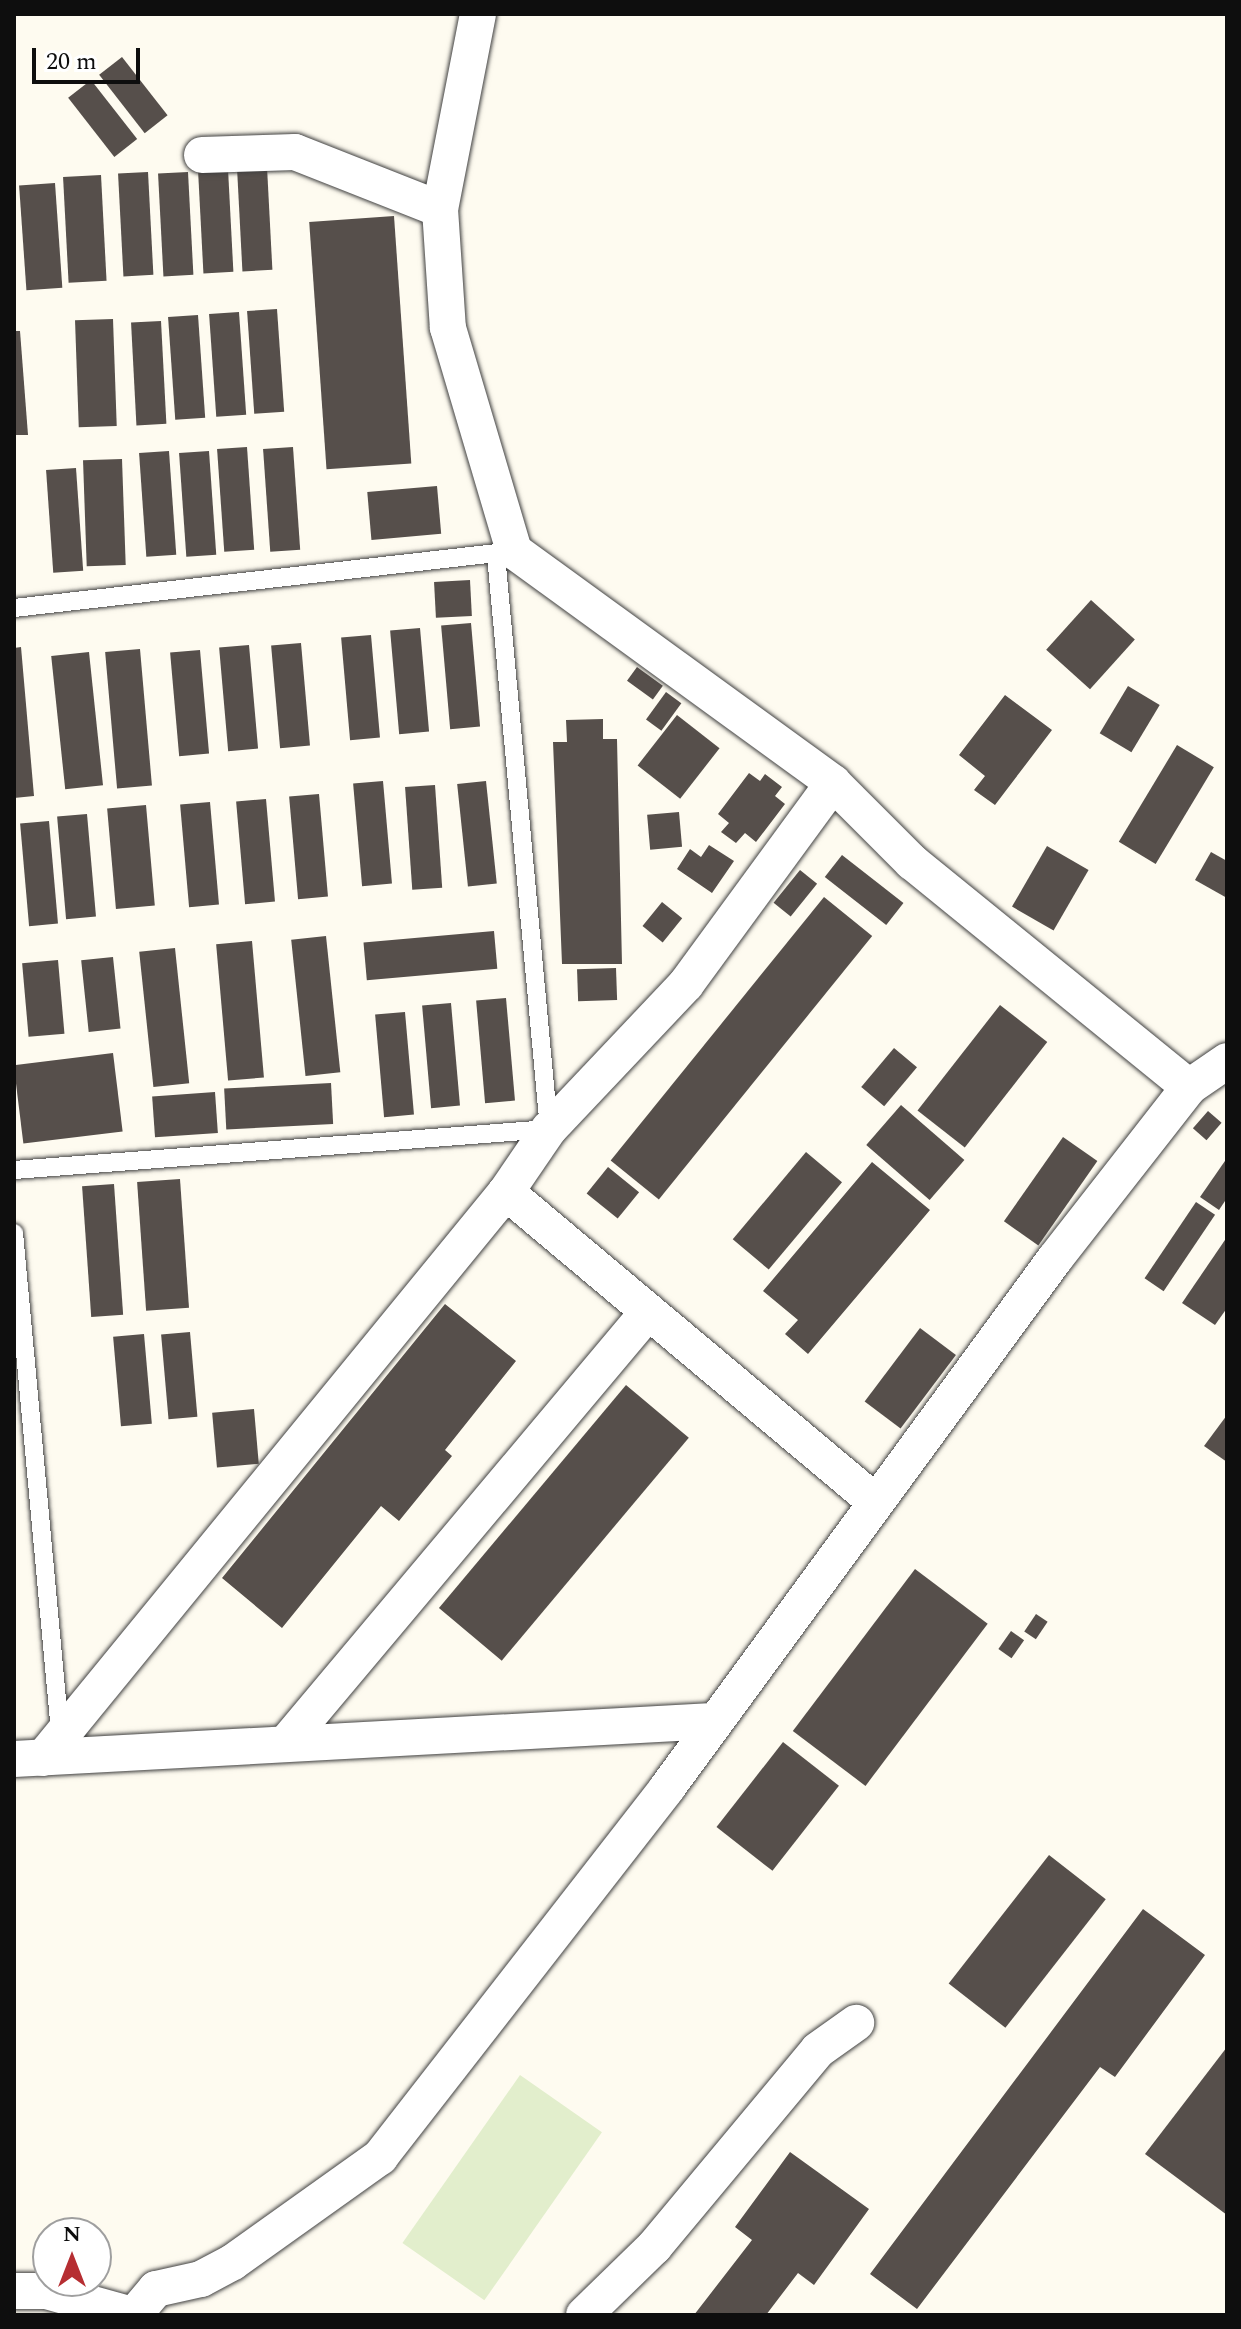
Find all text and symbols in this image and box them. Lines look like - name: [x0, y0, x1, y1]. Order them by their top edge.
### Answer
- scale bar: [36, 32, 144, 82]
- text: 20 m: [46, 44, 97, 80]
- north arrow: [32, 2217, 112, 2297]
- text: N: [63, 2218, 81, 2251]

